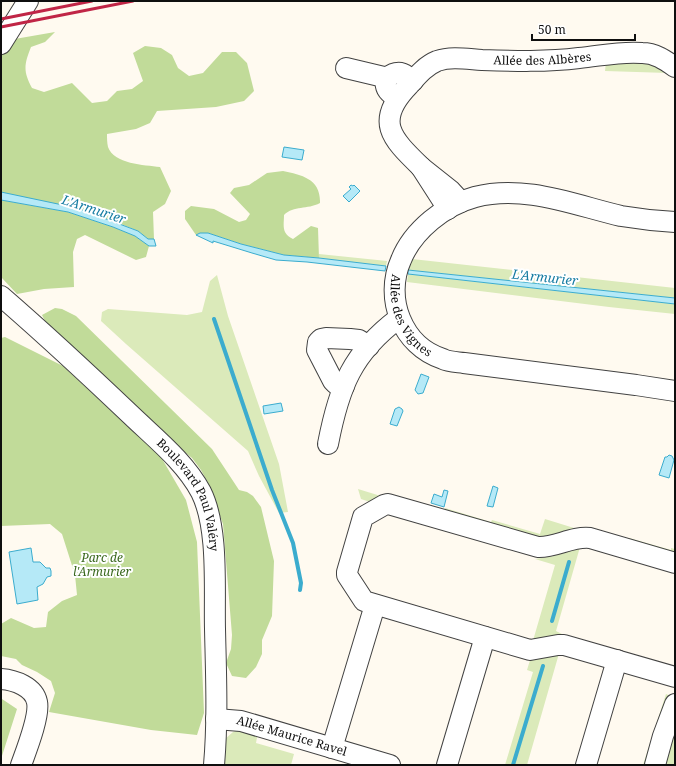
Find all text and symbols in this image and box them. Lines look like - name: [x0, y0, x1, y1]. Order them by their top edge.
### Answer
- scale bar: [532, 16, 635, 42]
- text: 50 m: [538, 21, 566, 38]
- street label: Allée des Albères: [493, 48, 592, 69]
- water label: L'Armurier: [59, 190, 129, 228]
- water label: L'Armurier: [510, 264, 580, 290]
- street label: Allée des Vignes: [387, 273, 435, 361]
- street label: Boulevard Paul Valéry: [153, 434, 223, 552]
- park label: Parc de l'Armurier: [73, 549, 131, 580]
- street label: Allée Maurice Ravel: [235, 711, 349, 760]

